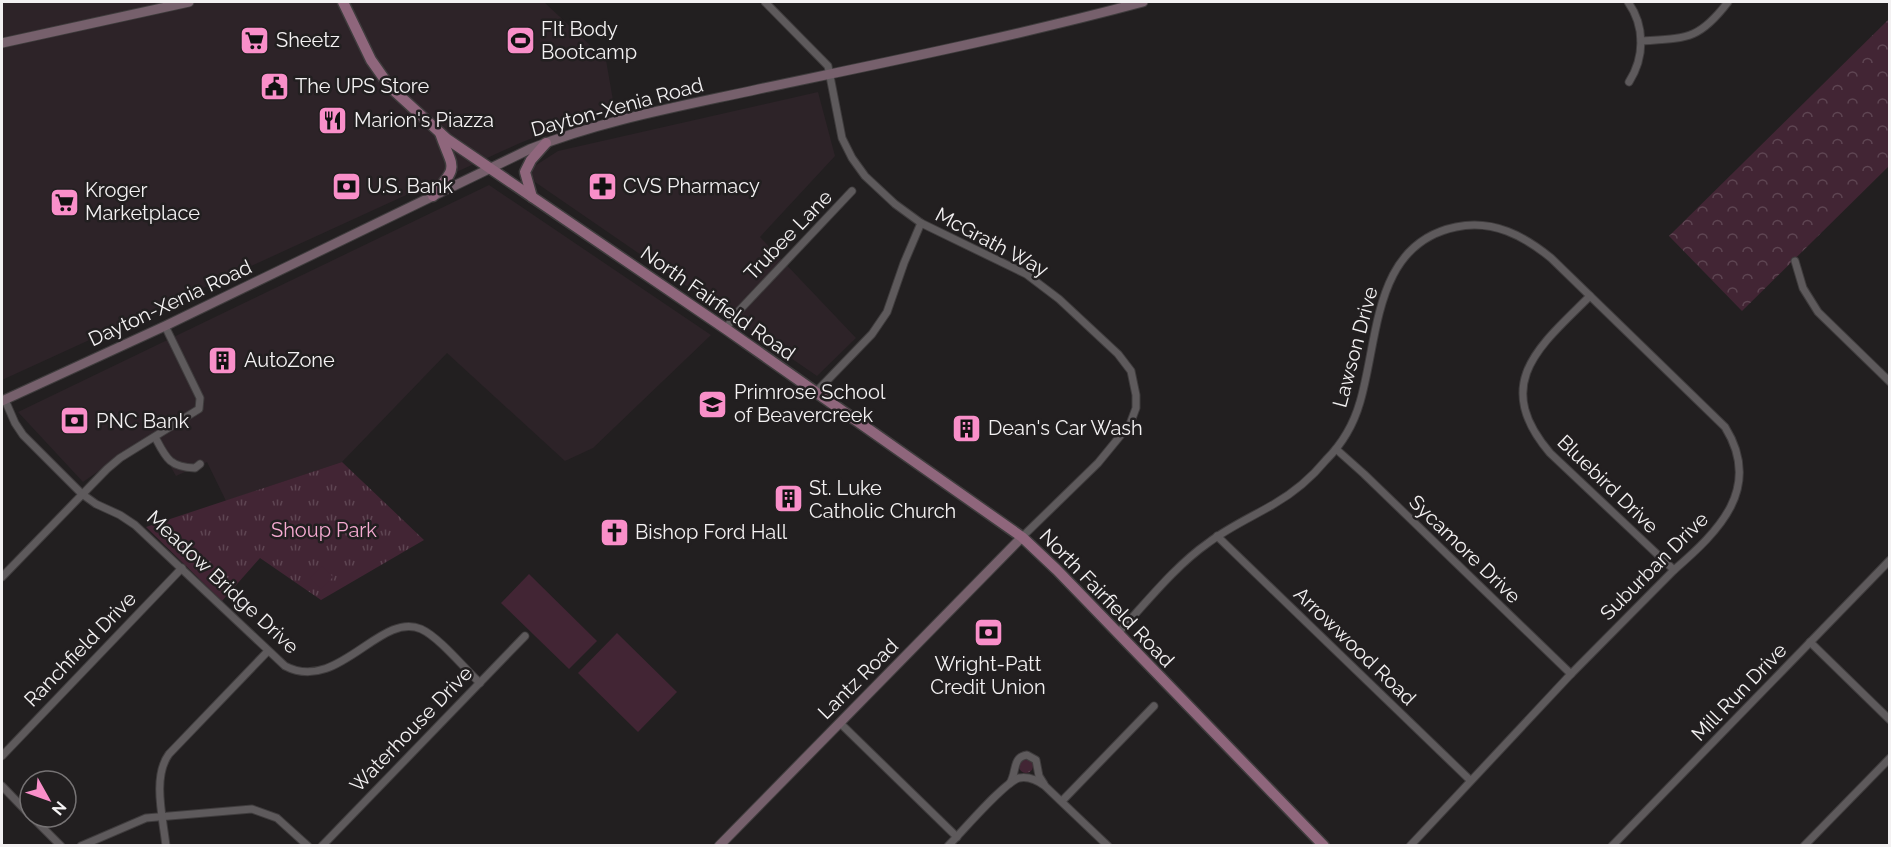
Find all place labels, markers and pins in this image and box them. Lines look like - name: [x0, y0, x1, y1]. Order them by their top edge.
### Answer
- place label: FIt Body Bootcamp: [541, 17, 637, 64]
- supermarket icon: Sheetz: [239, 24, 271, 56]
- sports icon: FIt Body Bootcamp: [504, 25, 536, 57]
- place label: Sheetz: [276, 28, 340, 52]
- public building icon: The UPS Store: [258, 70, 290, 102]
- place label: The UPS Store: [295, 74, 430, 98]
- restaurant icon: Marion's Piazza: [317, 104, 349, 136]
- place label: Marion's Piazza: [354, 108, 494, 132]
- bank icon: U.S. Bank: [330, 170, 362, 202]
- pharmacy icon: CVS Pharmacy: [586, 170, 618, 202]
- place label: U.S. Bank: [367, 174, 453, 198]
- place label: CVS Pharmacy: [623, 174, 760, 198]
- place label: Kroger Marketplace: [85, 178, 200, 225]
- supermarket icon: Kroger Marketplace: [48, 186, 80, 218]
- building icon: AutoZone: [207, 344, 239, 376]
- place label: AutoZone: [244, 348, 335, 372]
- place label: Primrose School of Beavercreek: [734, 380, 886, 427]
- school or university icon: Primrose School of Beavercreek: [697, 388, 729, 420]
- bank icon: PNC Bank: [59, 405, 91, 437]
- place label: PNC Bank: [96, 409, 190, 433]
- building icon: Dean's Car Wash: [951, 412, 983, 444]
- place label: Dean's Car Wash: [988, 416, 1143, 440]
- place label: St. Luke Catholic Church: [809, 476, 956, 523]
- building icon: St. Luke Catholic Church: [772, 483, 804, 515]
- church icon: Bishop Ford Hall: [598, 516, 630, 548]
- place label: Bishop Ford Hall: [635, 520, 788, 544]
- bank icon: Wright-Patt Credit Union: [972, 617, 1004, 649]
- place label: Wright-Patt Credit Union: [930, 652, 1046, 699]

